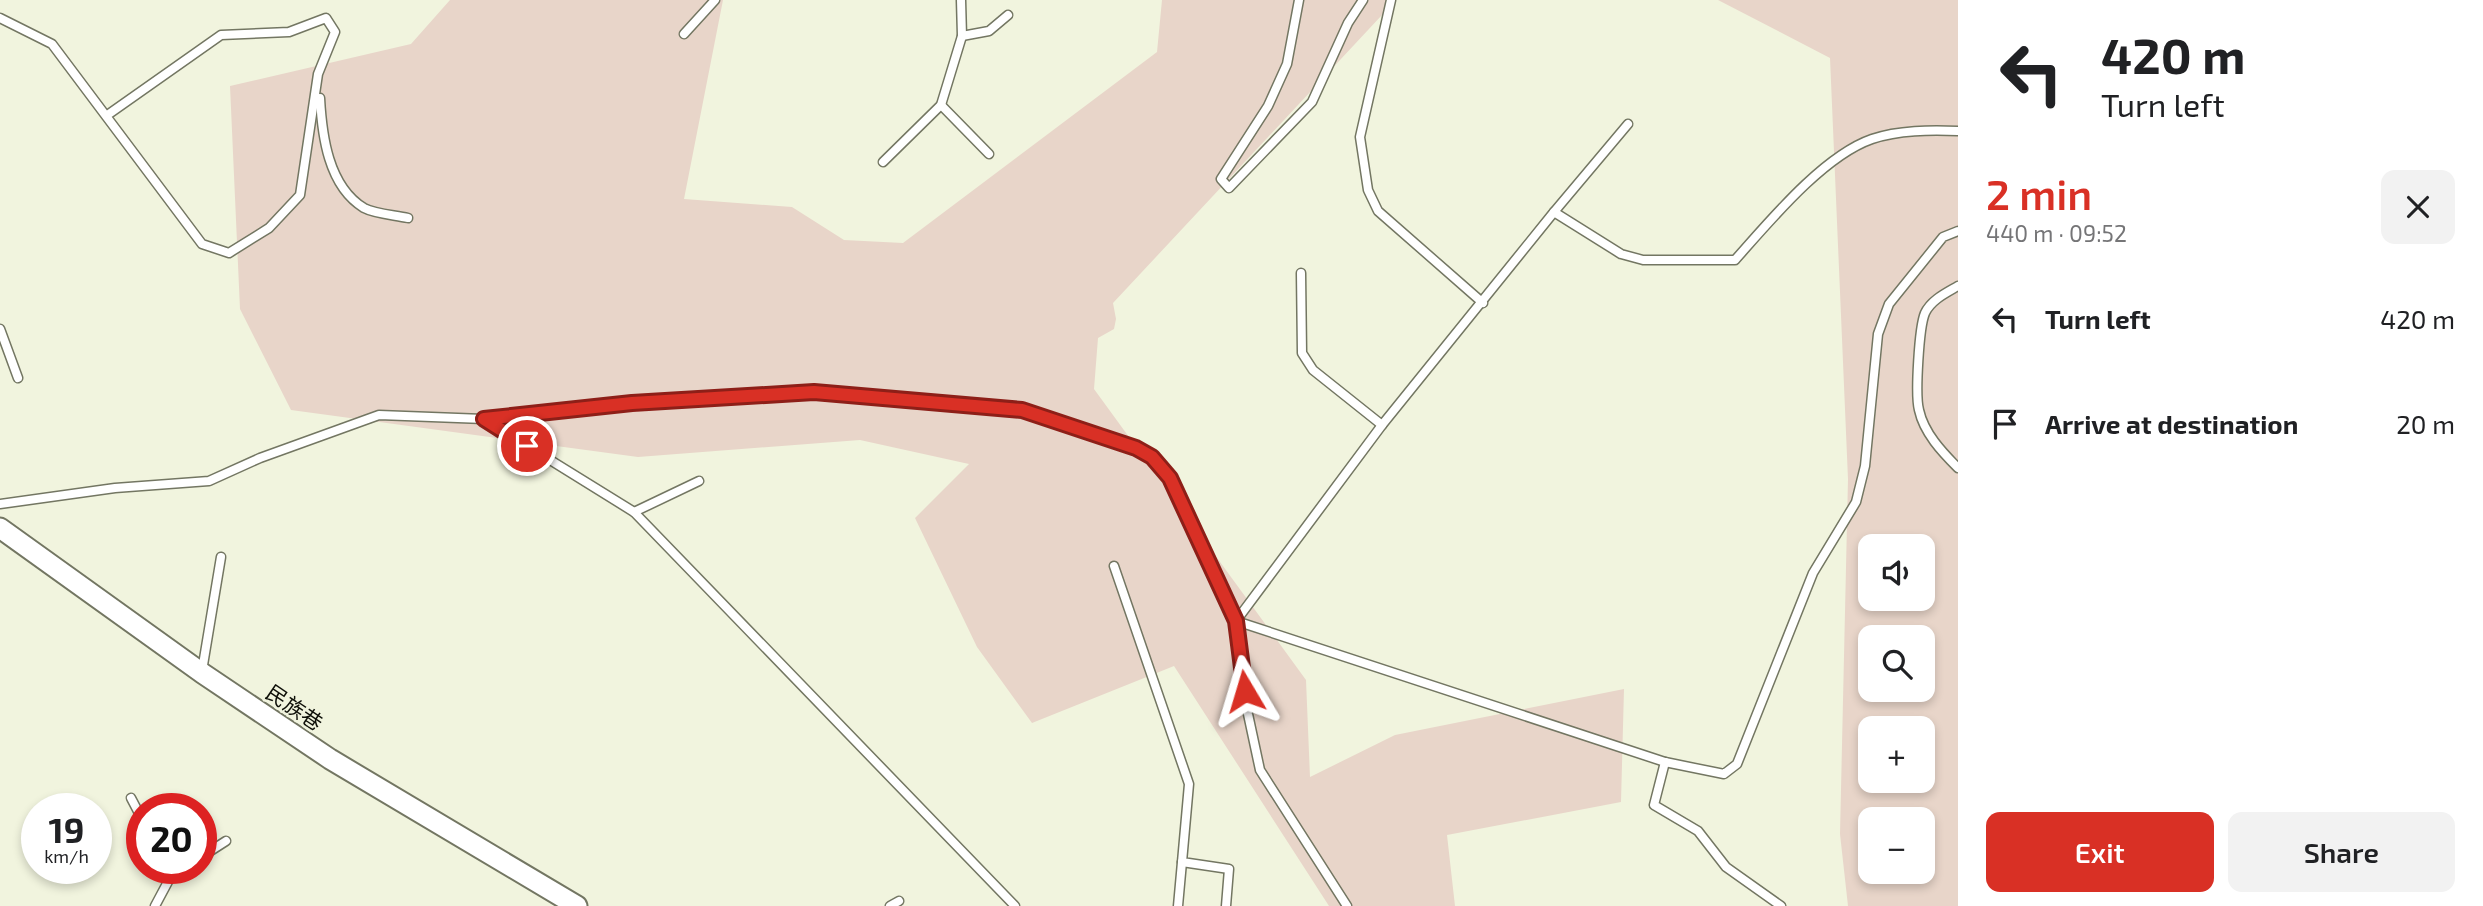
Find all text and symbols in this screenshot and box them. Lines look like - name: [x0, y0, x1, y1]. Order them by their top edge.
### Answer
- text: 420 m: [2101, 25, 2245, 84]
- icon: left: [1986, 28, 2077, 119]
- text: Turn left: [2101, 85, 2225, 123]
- text: 2 min: [1986, 168, 2092, 218]
- button: close: [2381, 170, 2455, 244]
- text: 440 m · 09:52: [1986, 219, 2127, 247]
- icon: left: [1986, 300, 2024, 338]
- text: Turn left: [2045, 303, 2151, 334]
- text: 420 m: [2380, 303, 2455, 334]
- icon: arrive: [1986, 405, 2024, 443]
- text: Arrive at destination: [2045, 408, 2298, 439]
- text: 20 m: [2396, 408, 2455, 439]
- pin: [497, 416, 557, 476]
- icon: arrive: [508, 427, 546, 465]
- map controls: [1858, 534, 1935, 884]
- button: sound: [1858, 534, 1935, 611]
- button: search: [1858, 625, 1935, 702]
- position arrow: [1208, 654, 1282, 728]
- street label: 民族巷: [262, 679, 328, 735]
- button: +: [1858, 716, 1935, 793]
- speed limit sign: 20: [126, 793, 217, 884]
- button: −: [1858, 807, 1935, 884]
- text: 19: [49, 808, 84, 850]
- button: Exit: [1986, 812, 2214, 892]
- button: Share: [2228, 812, 2455, 892]
- text: km/h: [44, 845, 89, 867]

